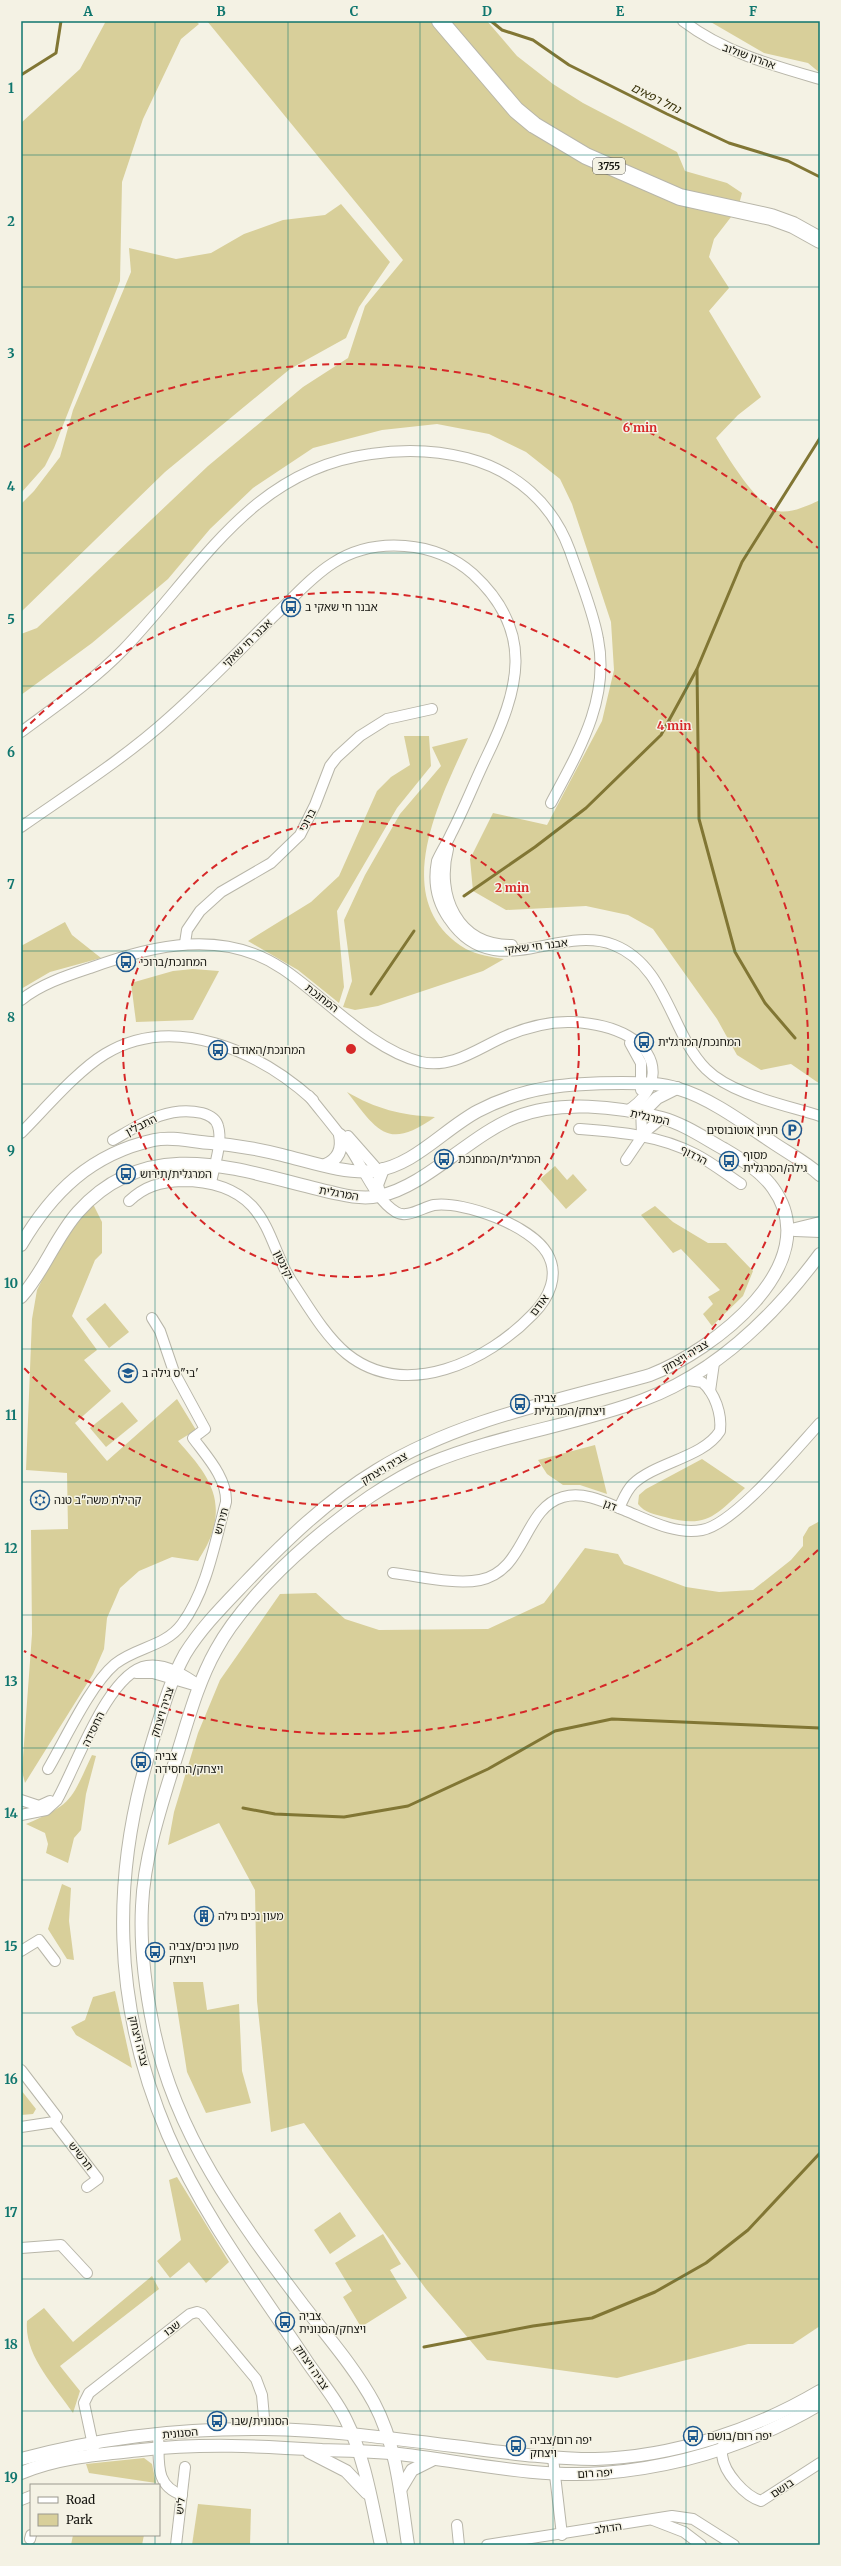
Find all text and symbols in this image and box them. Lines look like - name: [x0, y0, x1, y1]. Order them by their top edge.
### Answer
- text: A: [82, 3, 93, 20]
- text: B: [216, 3, 226, 20]
- text: C: [350, 3, 359, 20]
- text: D: [482, 3, 492, 20]
- text: E: [616, 3, 625, 20]
- text: F: [749, 3, 757, 20]
- street label: אהרון שולוב: [720, 40, 778, 72]
- text: 1: [8, 80, 14, 97]
- water label: נחל רפאים: [629, 80, 685, 117]
- road number: 3755: [593, 158, 625, 174]
- text: 2: [7, 213, 15, 230]
- text: 3: [7, 345, 15, 362]
- text: 6 min: [623, 420, 657, 435]
- text: 4: [7, 478, 16, 495]
- bus stop icon: אבנר חי שאקי ב: [280, 596, 302, 618]
- place label: אבנר חי שאקי ב: [305, 600, 378, 614]
- text: 5: [7, 611, 15, 628]
- street label: אבנר חי שאקי: [219, 616, 275, 670]
- text: 4 min: [657, 718, 691, 733]
- text: 6: [7, 744, 15, 761]
- street label: ברוכי: [295, 806, 319, 834]
- text: 7: [7, 876, 15, 893]
- text: 2 min: [495, 880, 529, 895]
- street label: אבנר חי שאקי: [503, 935, 569, 957]
- bus stop icon: המחנכת/ברוכי: [115, 951, 137, 973]
- place label: המחנכת/ברוכי: [140, 955, 207, 969]
- street label: המחנכת: [303, 981, 342, 1015]
- text: 8: [7, 1009, 15, 1026]
- bus stop icon: המחנכת/המרגלית: [633, 1031, 655, 1053]
- place label: המחנכת/המרגלית: [658, 1035, 741, 1049]
- bus stop icon: המחנכת/האודם: [207, 1039, 229, 1061]
- centre of rings: [344, 1042, 358, 1056]
- place label: המחנכת/האודם: [232, 1043, 305, 1057]
- street label: המרגלית: [629, 1106, 671, 1128]
- street label: התבלין: [123, 1111, 159, 1139]
- parking icon: חניון אוטובוסים: [781, 1119, 803, 1141]
- place label: חניון אוטובוסים: [707, 1123, 778, 1137]
- text: 9: [7, 1142, 15, 1159]
- street label: הרדוף: [678, 1142, 710, 1168]
- bus stop icon: המרגלית/המחנכת: [433, 1148, 455, 1170]
- place label: מסוף גילה/המרגלית: [743, 1148, 807, 1175]
- bus stop icon: מסוף גילה/המרגלית: [718, 1150, 740, 1172]
- place label: המרגלית/המחנכת: [458, 1152, 541, 1166]
- bus stop icon: המרגלית/תירוש: [115, 1163, 137, 1185]
- place label: המרגלית/תירוש: [140, 1167, 212, 1181]
- street label: המרגלית: [318, 1183, 360, 1203]
- street label: יקינטון: [271, 1248, 297, 1282]
- text: 10: [4, 1275, 18, 1292]
- street label: אודם: [526, 1291, 552, 1319]
- street label: צביה ויצחק: [659, 1337, 711, 1375]
- school or university icon: בי"ס גילה ב': [117, 1362, 139, 1384]
- place label: בי"ס גילה ב': [142, 1366, 199, 1380]
- place label: צביה ויצחק/המרגלית: [534, 1391, 605, 1418]
- bus stop icon: צביה ויצחק/המרגלית: [509, 1393, 531, 1415]
- text: 11: [5, 1407, 17, 1424]
- street label: צביה ויצחק: [358, 1449, 410, 1487]
- synagogue icon: קהילת משה"ב טנה: [29, 1489, 51, 1511]
- place label: קהילת משה"ב טנה: [54, 1493, 142, 1507]
- street label: דגן: [601, 1496, 619, 1514]
- street label: תירוש: [210, 1506, 232, 1536]
- text: 12: [4, 1540, 18, 1557]
- text: 13: [4, 1673, 18, 1690]
- street label: צביה ויצחק: [147, 1685, 177, 1739]
- street label: החסידה: [79, 1709, 107, 1749]
- place label: צביה ויצחק/החסידה: [155, 1749, 223, 1776]
- bus stop icon: צביה ויצחק/החסידה: [130, 1751, 152, 1773]
- text: 14: [4, 1805, 19, 1822]
- building icon: מעון נכים גילה: [193, 1905, 215, 1927]
- place label: מעון נכים גילה: [218, 1909, 284, 1923]
- text: 15: [4, 1938, 18, 1955]
- place label: מעון נכים/צביה ויצחק: [169, 1939, 239, 1966]
- bus stop icon: מעון נכים/צביה ויצחק: [144, 1941, 166, 1963]
- street label: צביה ויצחק: [126, 2014, 152, 2068]
- text: 16: [4, 2071, 18, 2088]
- street label: תרשיש: [65, 2139, 97, 2173]
- text: 17: [4, 2204, 18, 2221]
- place label: צביה ויצחק/הסנונית: [299, 2309, 366, 2336]
- bus stop icon: צביה ויצחק/הסנונית: [274, 2311, 296, 2333]
- street label: שבו: [161, 2317, 183, 2339]
- text: 18: [4, 2336, 18, 2353]
- street label: צביה ויצחק: [292, 2342, 332, 2392]
- bus stop icon: הסנונית/שבו: [206, 2410, 228, 2432]
- place label: הסנונית/שבו: [231, 2414, 289, 2428]
- street label: הסנונית: [161, 2424, 199, 2442]
- bus stop icon: יפה רום/בושם: [682, 2425, 704, 2447]
- place label: יפה רום/בושם: [707, 2429, 772, 2443]
- place label: יפה רום/צביה ויצחק: [530, 2433, 592, 2460]
- bus stop icon: יפה רום/צביה ויצחק: [505, 2435, 527, 2457]
- street label: יפה רום: [577, 2465, 613, 2481]
- text: 19: [4, 2469, 18, 2486]
- street label: בושם: [768, 2475, 796, 2501]
- legend: [30, 2484, 160, 2536]
- text: Road: [66, 2492, 95, 2507]
- street label: ליש: [172, 2496, 188, 2515]
- text: Park: [66, 2512, 93, 2527]
- street label: הדולב: [593, 2519, 623, 2537]

